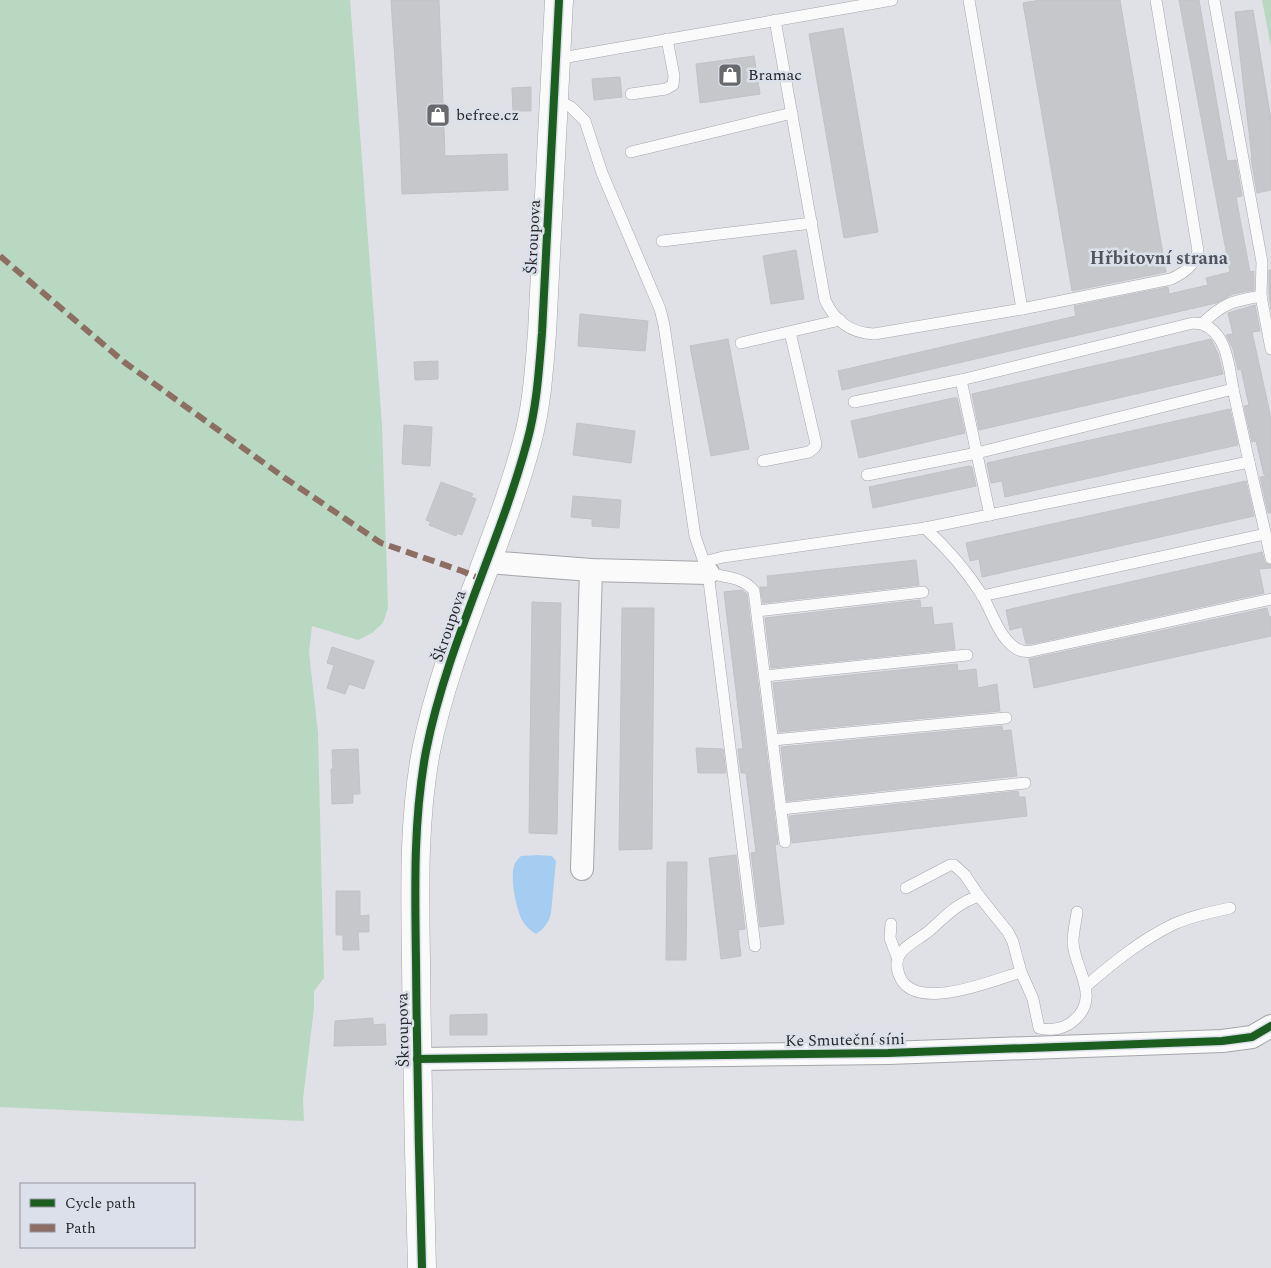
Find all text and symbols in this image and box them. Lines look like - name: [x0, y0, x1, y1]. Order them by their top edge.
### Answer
- shop icon: Bramac: [717, 62, 743, 88]
- place label: Bramac: [748, 63, 802, 87]
- shop icon: befree.cz: [425, 102, 451, 128]
- place label: befree.cz: [456, 103, 519, 127]
- street label: Škroupova: [519, 199, 547, 275]
- district label: Hřbitovní strana: [1090, 245, 1229, 272]
- street label: Škroupova: [425, 587, 473, 665]
- street label: Škroupova: [390, 992, 416, 1068]
- street label: Ke Smuteční síni: [785, 1027, 905, 1053]
- legend: [20, 1183, 195, 1248]
- text: Cycle path: [65, 1192, 136, 1215]
- text: Path: [65, 1217, 96, 1240]

